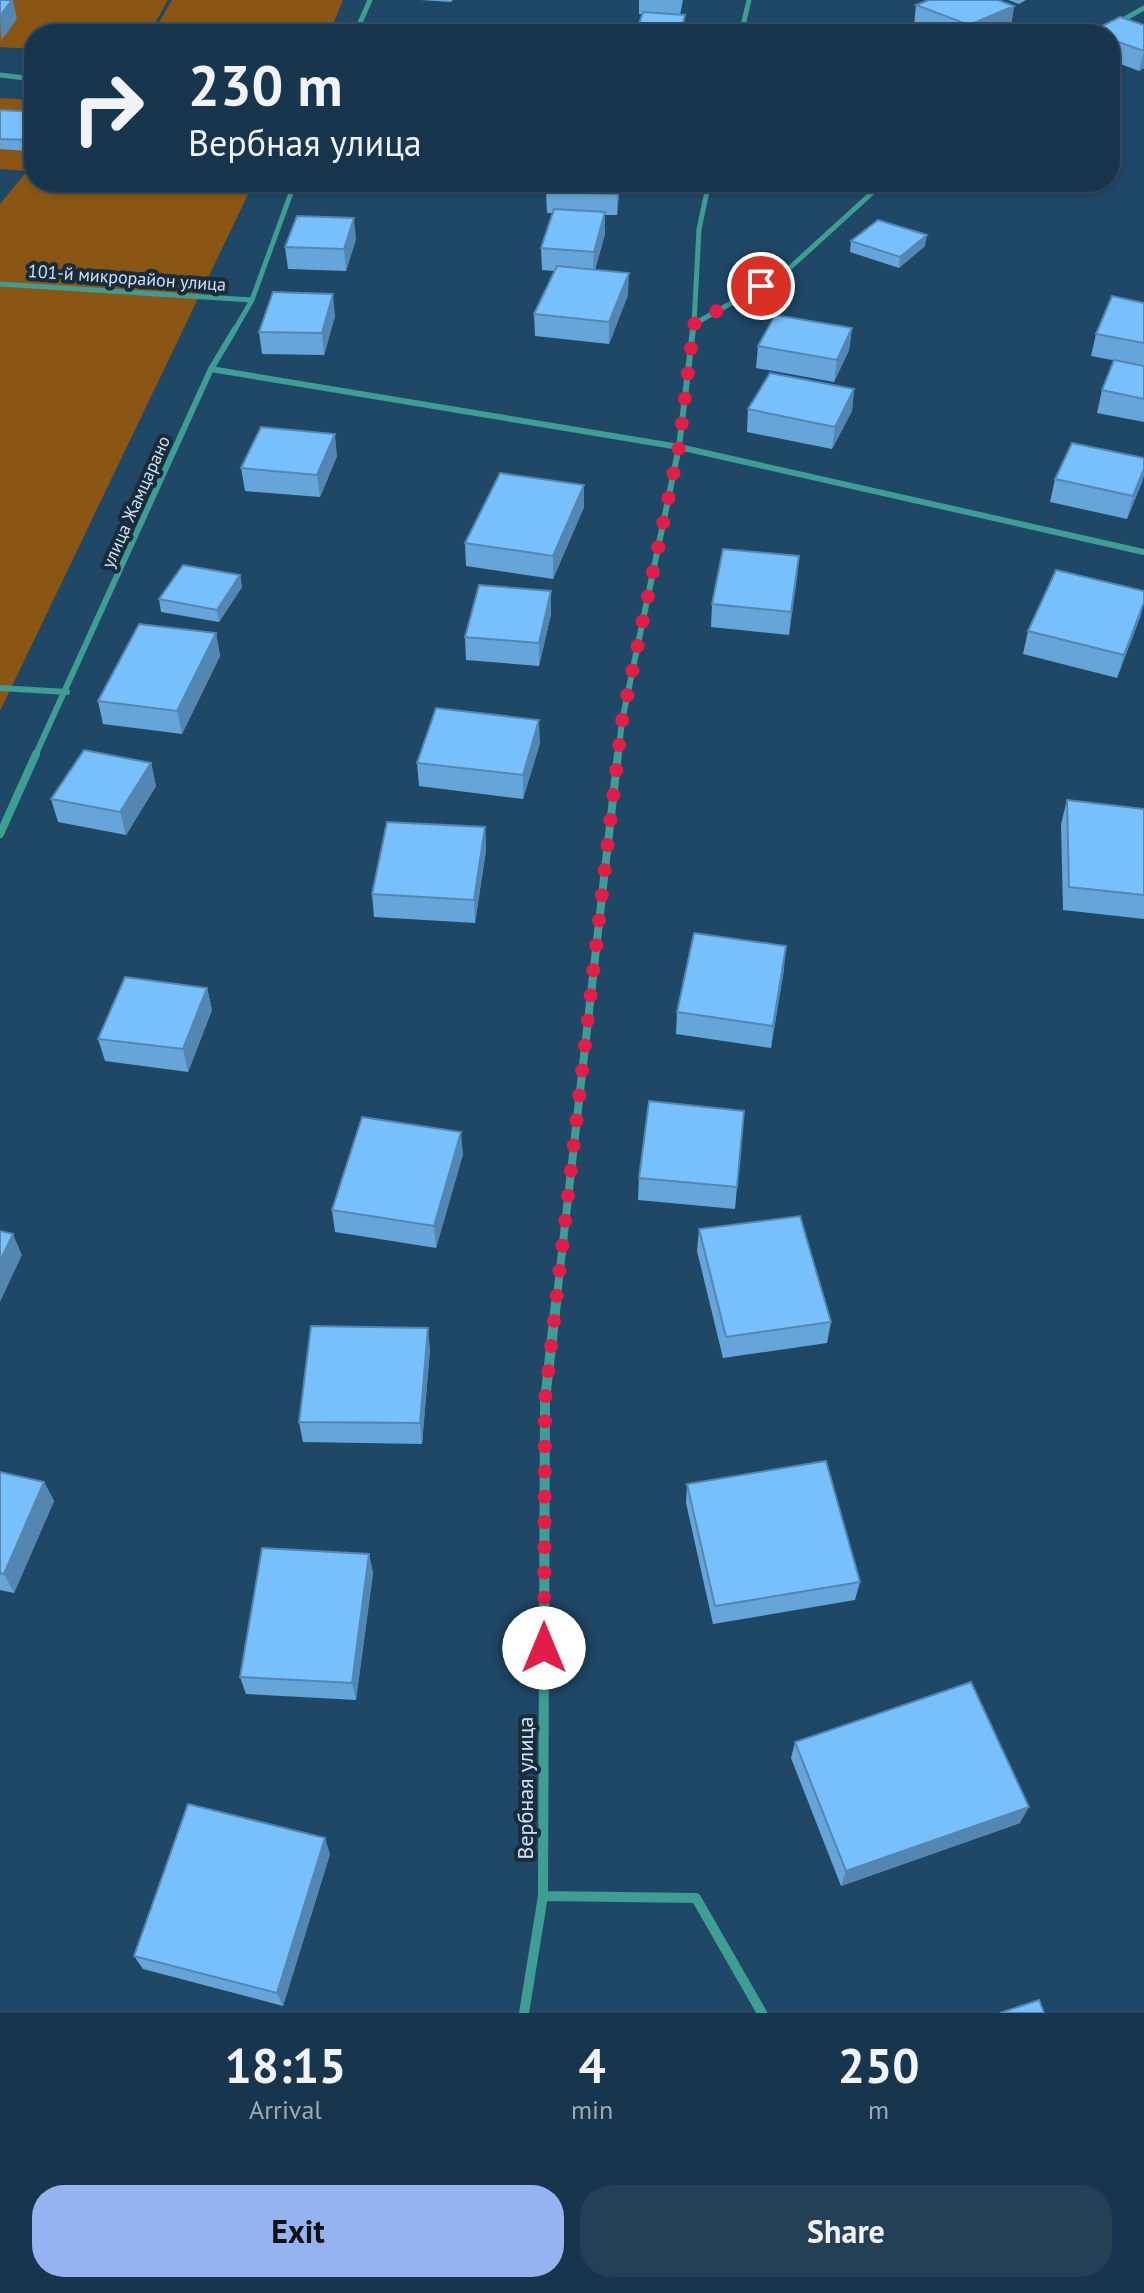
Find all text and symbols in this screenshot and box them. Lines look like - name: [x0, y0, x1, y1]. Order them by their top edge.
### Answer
- text: 230 m: [188, 49, 343, 121]
- icon: right: [56, 56, 160, 160]
- text: Вербная улица: [188, 119, 422, 166]
- pin: [727, 252, 795, 320]
- street label: 101-й микрорайон улица: [27, 259, 227, 296]
- icon: arrive: [739, 264, 783, 308]
- street label: улица Жамцарано: [96, 432, 175, 572]
- position arrow: [502, 1606, 586, 1690]
- street label: Вербная улица: [511, 1717, 539, 1859]
- text: 18:15: [225, 2034, 346, 2096]
- text: 4: [578, 2034, 606, 2096]
- text: 250: [838, 2034, 919, 2096]
- text: Arrival: [249, 2093, 322, 2126]
- text: min: [571, 2093, 613, 2126]
- text: m: [868, 2093, 889, 2126]
- button: Exit: [32, 2185, 564, 2277]
- button: Share: [580, 2185, 1112, 2277]

